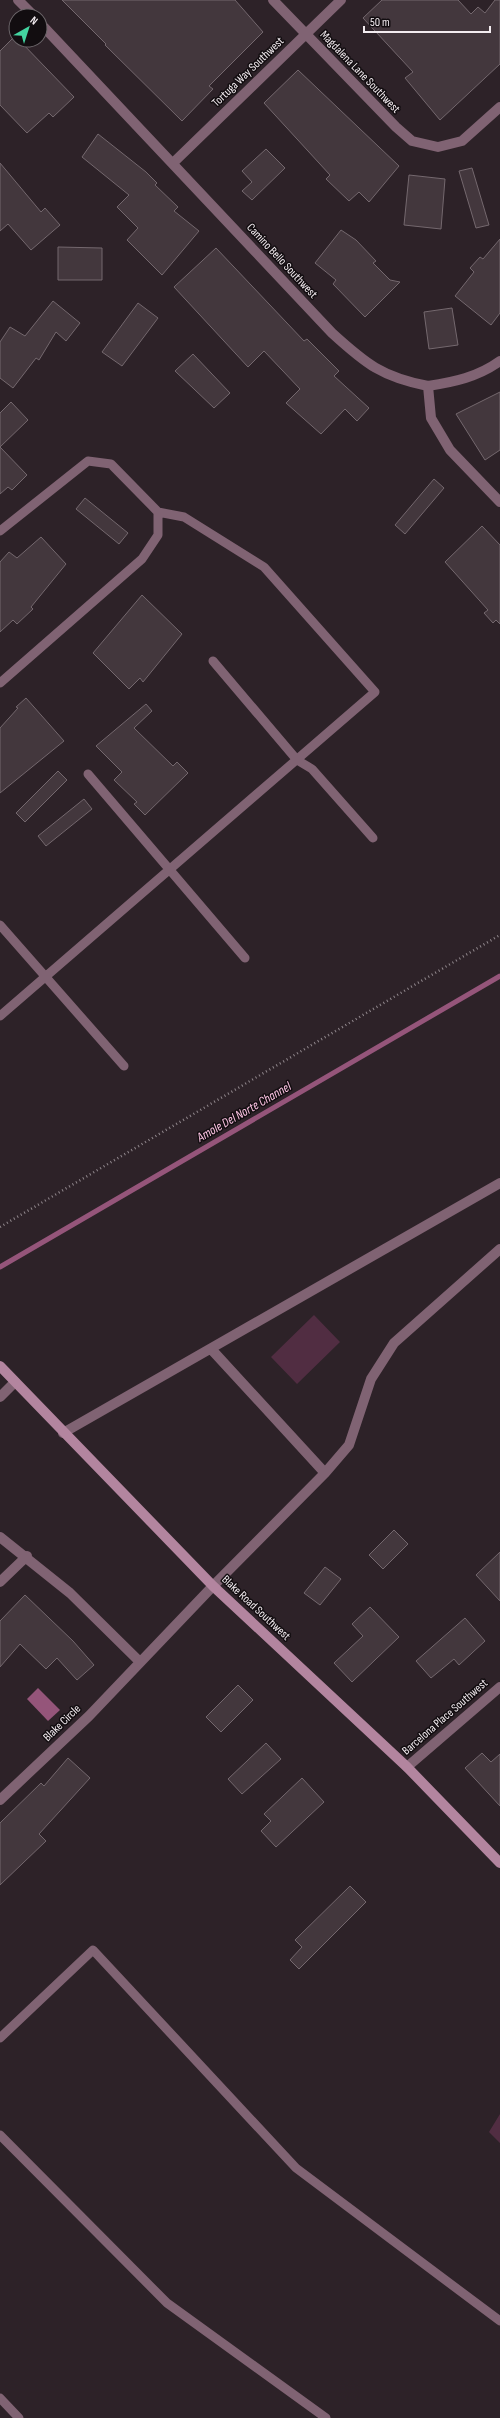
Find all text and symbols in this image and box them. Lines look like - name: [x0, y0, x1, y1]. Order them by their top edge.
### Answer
- north arrow: [8, 8, 48, 48]
- scale bar: [364, 8, 490, 34]
- text: N: [28, 14, 40, 28]
- text: 50 m: [370, 15, 390, 30]
- street label: Magdalena Lane Southwest: [317, 28, 404, 117]
- street label: Tortuga Way Southwest: [209, 34, 287, 110]
- street label: Camino Bello Southwest: [243, 220, 321, 302]
- water label: Amole Del Norte Channel: [193, 1078, 295, 1146]
- street label: Blake Road Southwest: [218, 1572, 294, 1644]
- street label: Barcelona Place Southwest: [399, 1676, 491, 1758]
- street label: Blake Circle: [40, 1701, 84, 1745]

